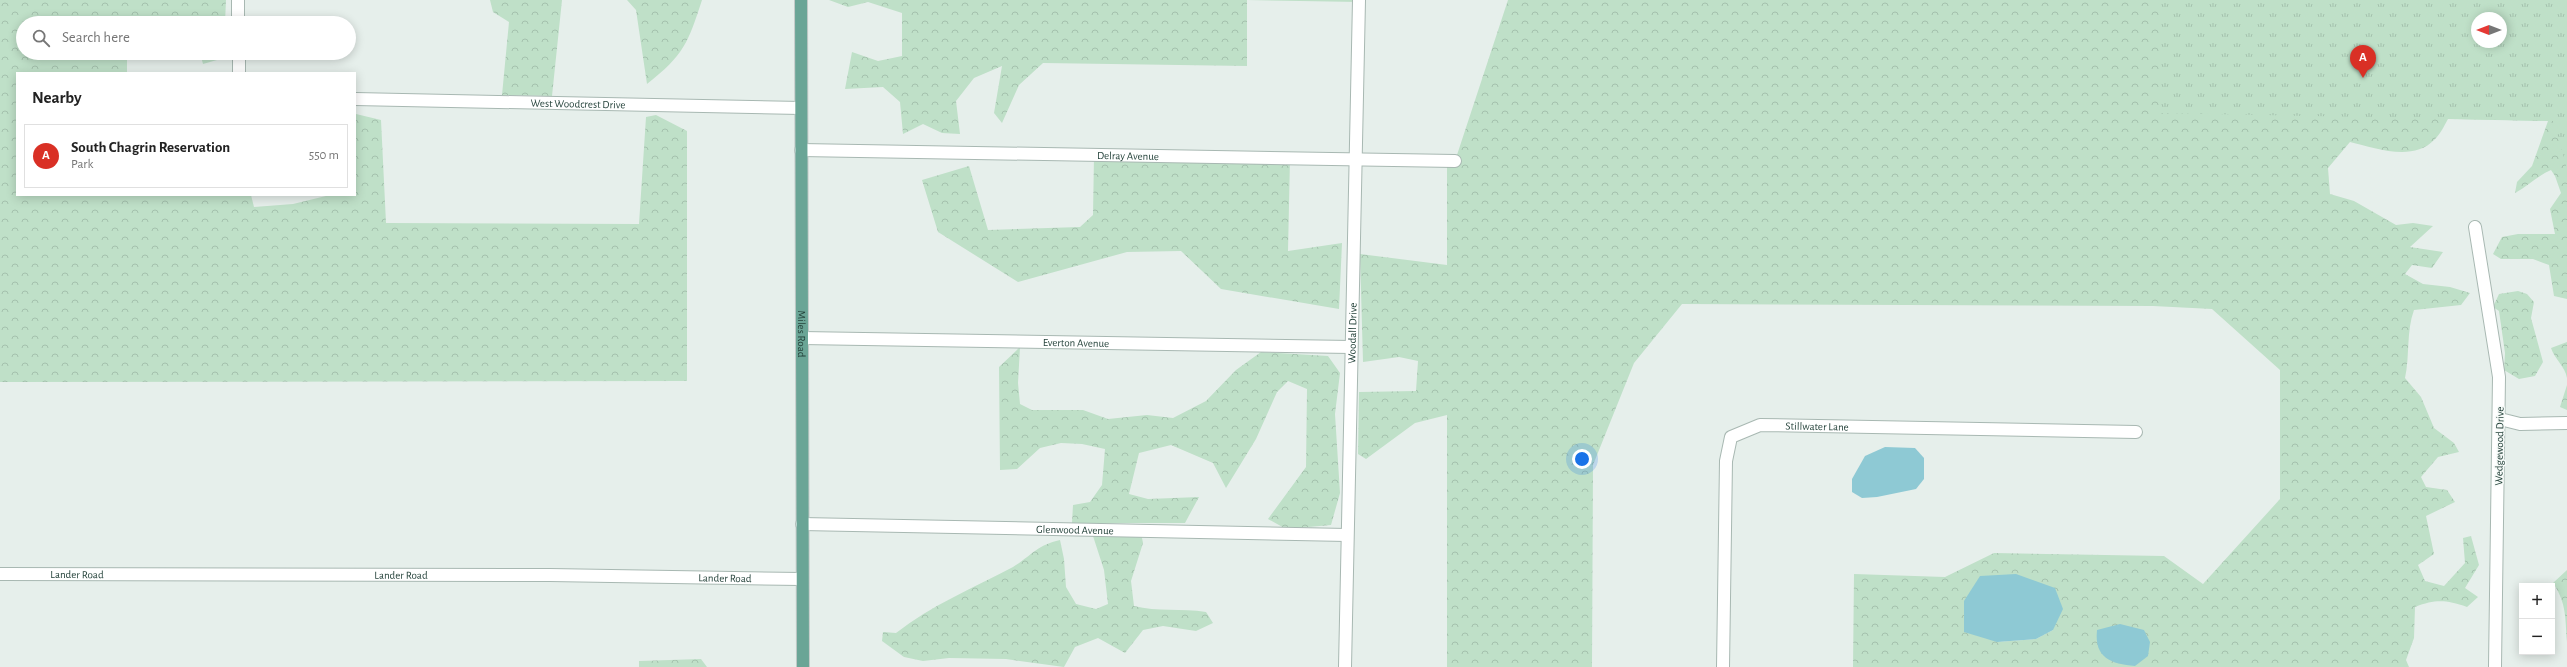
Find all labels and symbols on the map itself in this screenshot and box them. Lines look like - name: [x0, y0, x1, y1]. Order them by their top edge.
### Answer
- north arrow: [2471, 12, 2507, 48]
- pin: A: [2350, 45, 2376, 78]
- street label: West Woodcrest Drive: [530, 98, 625, 110]
- street label: Delray Avenue: [1097, 150, 1159, 162]
- street label: Woodall Drive: [1346, 302, 1359, 364]
- street label: Miles Road: [796, 310, 807, 358]
- street label: Everton Avenue: [1043, 337, 1109, 349]
- street label: Wedgewood Drive: [2493, 406, 2506, 486]
- street label: Stillwater Lane: [1785, 420, 1849, 433]
- your location: [1572, 449, 1592, 469]
- street label: Glenwood Avenue: [1036, 524, 1114, 536]
- street label: Lander Road: [50, 569, 104, 580]
- street label: Lander Road: [374, 570, 428, 581]
- street label: Lander Road: [698, 572, 752, 584]

